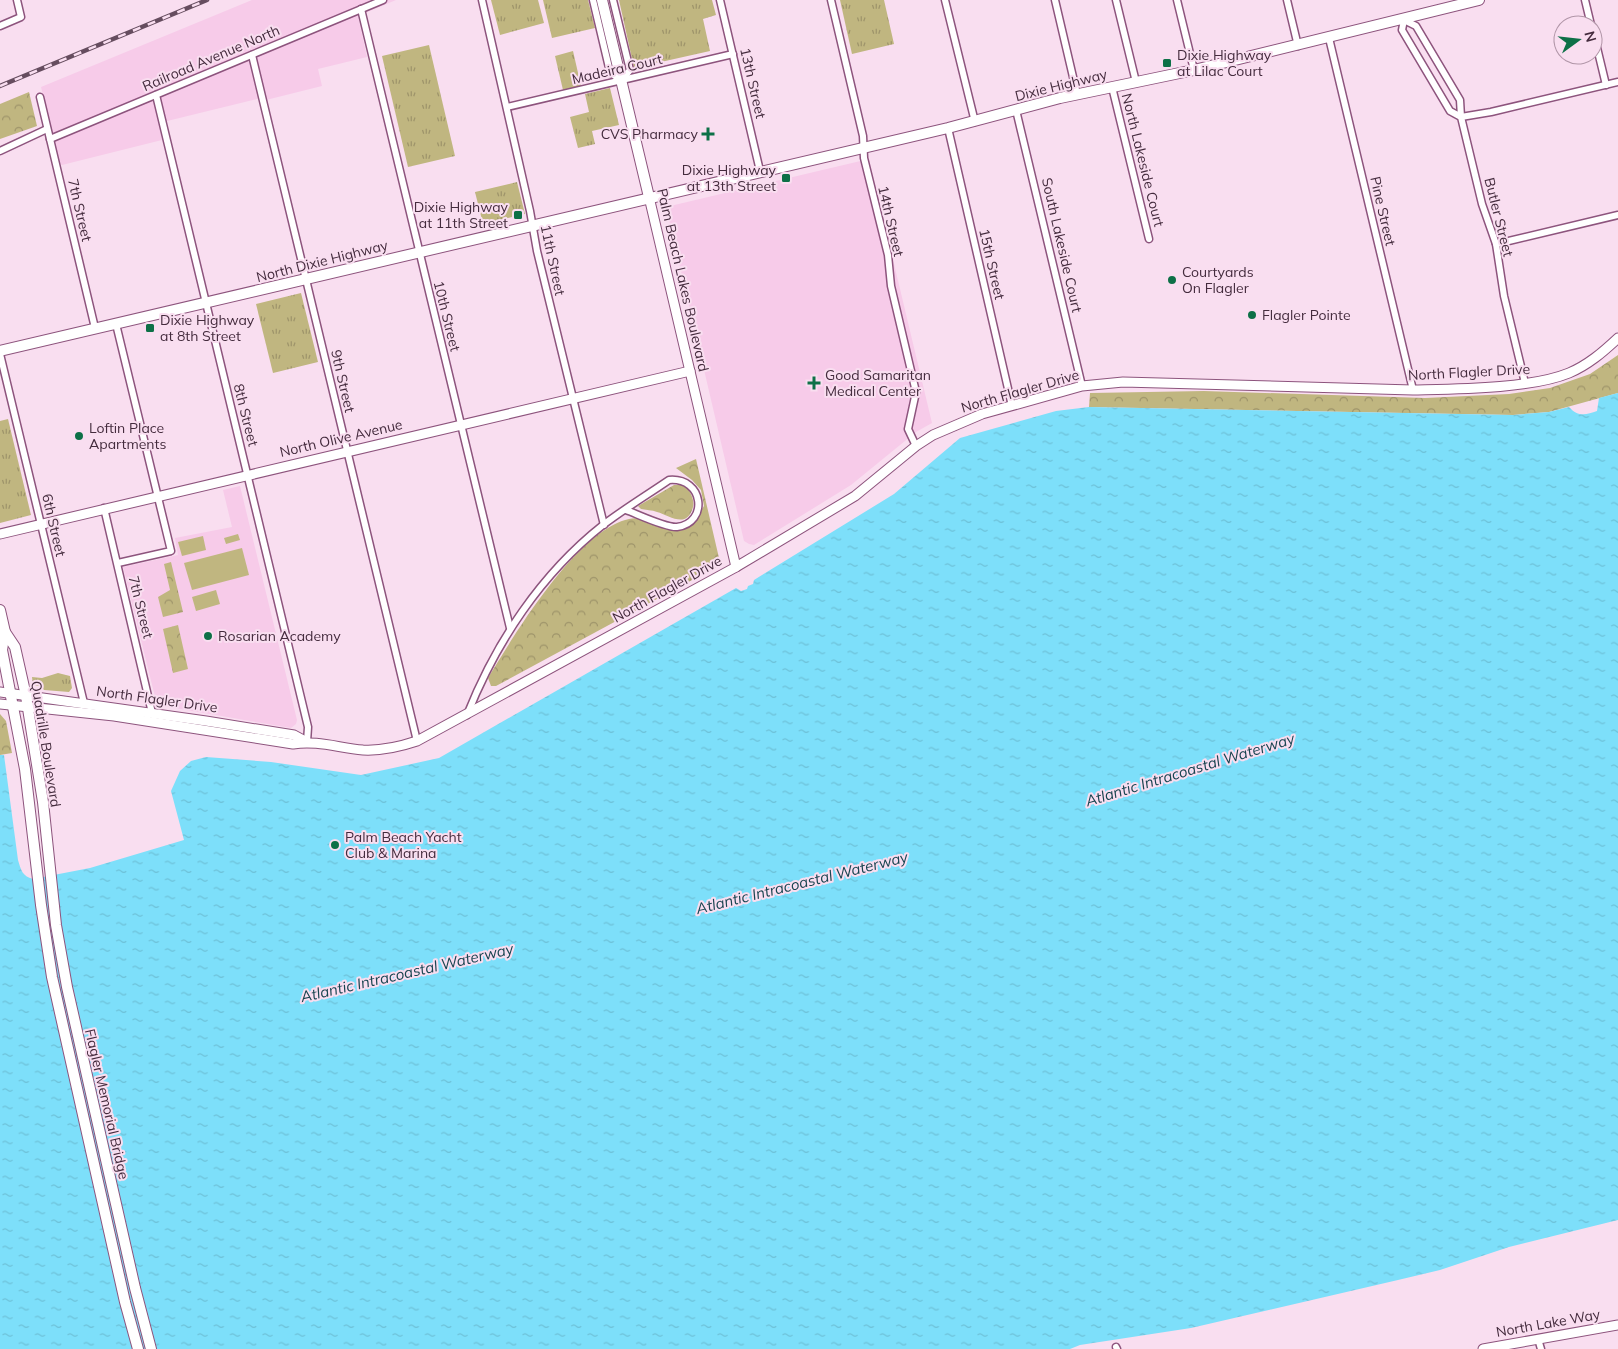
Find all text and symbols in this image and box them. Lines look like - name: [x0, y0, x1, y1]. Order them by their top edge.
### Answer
- north arrow: [1553, 15, 1603, 65]
- street label: Railroad Avenue North: [140, 21, 282, 95]
- text: N: [1580, 29, 1601, 44]
- street label: 13th Street: [736, 46, 770, 120]
- place label: Dixie Highway at Lilac Court: [1177, 46, 1272, 80]
- street label: Madeira Court: [570, 50, 664, 88]
- marker: Dixie Highway at Lilac Court: [1161, 57, 1173, 69]
- street label: Dixie Highway: [1013, 65, 1109, 105]
- street label: North Lakeside Court: [1118, 91, 1168, 229]
- place label: CVS Pharmacy: [601, 125, 699, 143]
- marker: CVS Pharmacy: [702, 128, 714, 140]
- place label: Dixie Highway at 13th Street: [682, 161, 777, 195]
- marker: Dixie Highway at 13th Street: [780, 172, 792, 184]
- street label: Pine Street: [1366, 175, 1400, 248]
- street label: South Lakeside Court: [1038, 176, 1086, 314]
- street label: Butler Street: [1480, 176, 1518, 259]
- street label: 7th Street: [64, 177, 96, 243]
- street label: 14th Street: [874, 184, 908, 258]
- street label: Palm Beach Lakes Boulevard: [653, 187, 713, 373]
- place label: Dixie Highway at 11th Street: [414, 198, 509, 232]
- marker: Dixie Highway at 11th Street: [512, 209, 524, 221]
- street label: 11th Street: [537, 223, 569, 297]
- street label: 15th Street: [975, 227, 1009, 301]
- street label: North Dixie Highway: [254, 236, 390, 286]
- place label: Courtyards On Flagler: [1182, 263, 1254, 297]
- marker: Courtyards On Flagler: [1166, 274, 1178, 286]
- street label: 10th Street: [430, 279, 464, 353]
- place label: Flagler Pointe: [1262, 306, 1351, 324]
- marker: Flagler Pointe: [1246, 309, 1258, 321]
- place label: Dixie Highway at 8th Street: [160, 311, 255, 345]
- marker: Dixie Highway at 8th Street: [144, 322, 156, 334]
- street label: 9th Street: [327, 348, 359, 414]
- street label: North Flagler Drive: [1408, 360, 1530, 384]
- place label: Good Samaritan Medical Center: [825, 366, 931, 400]
- street label: North Flagler Drive: [959, 366, 1081, 416]
- marker: Good Samaritan Medical Center: [807, 376, 821, 390]
- street label: 8th Street: [230, 382, 262, 448]
- street label: North Olive Avenue: [278, 415, 404, 461]
- place label: Loftin Place Apartments: [89, 419, 166, 453]
- marker: Loftin Place Apartments: [73, 430, 85, 442]
- street label: 6th Street: [38, 492, 70, 558]
- street label: North Flagler Drive: [609, 552, 725, 626]
- street label: 7th Street: [125, 574, 157, 640]
- place label: Rosarian Academy: [218, 627, 341, 645]
- marker: Rosarian Academy: [202, 630, 214, 642]
- street label: Quadrille Boulevard: [27, 680, 65, 808]
- street label: North Flagler Drive: [95, 682, 219, 716]
- water label: Atlantic Intracoastal Waterway: [1082, 728, 1298, 811]
- place label: Palm Beach Yacht Club & Marina: [345, 828, 462, 862]
- marker: Palm Beach Yacht Club & Marina: [329, 839, 341, 851]
- water label: Atlantic Intracoastal Waterway: [693, 847, 911, 918]
- water label: Atlantic Intracoastal Waterway: [298, 939, 516, 1006]
- street label: Flagler Memorial Bridge: [81, 1027, 133, 1181]
- street label: North Lake Way: [1494, 1305, 1602, 1341]

